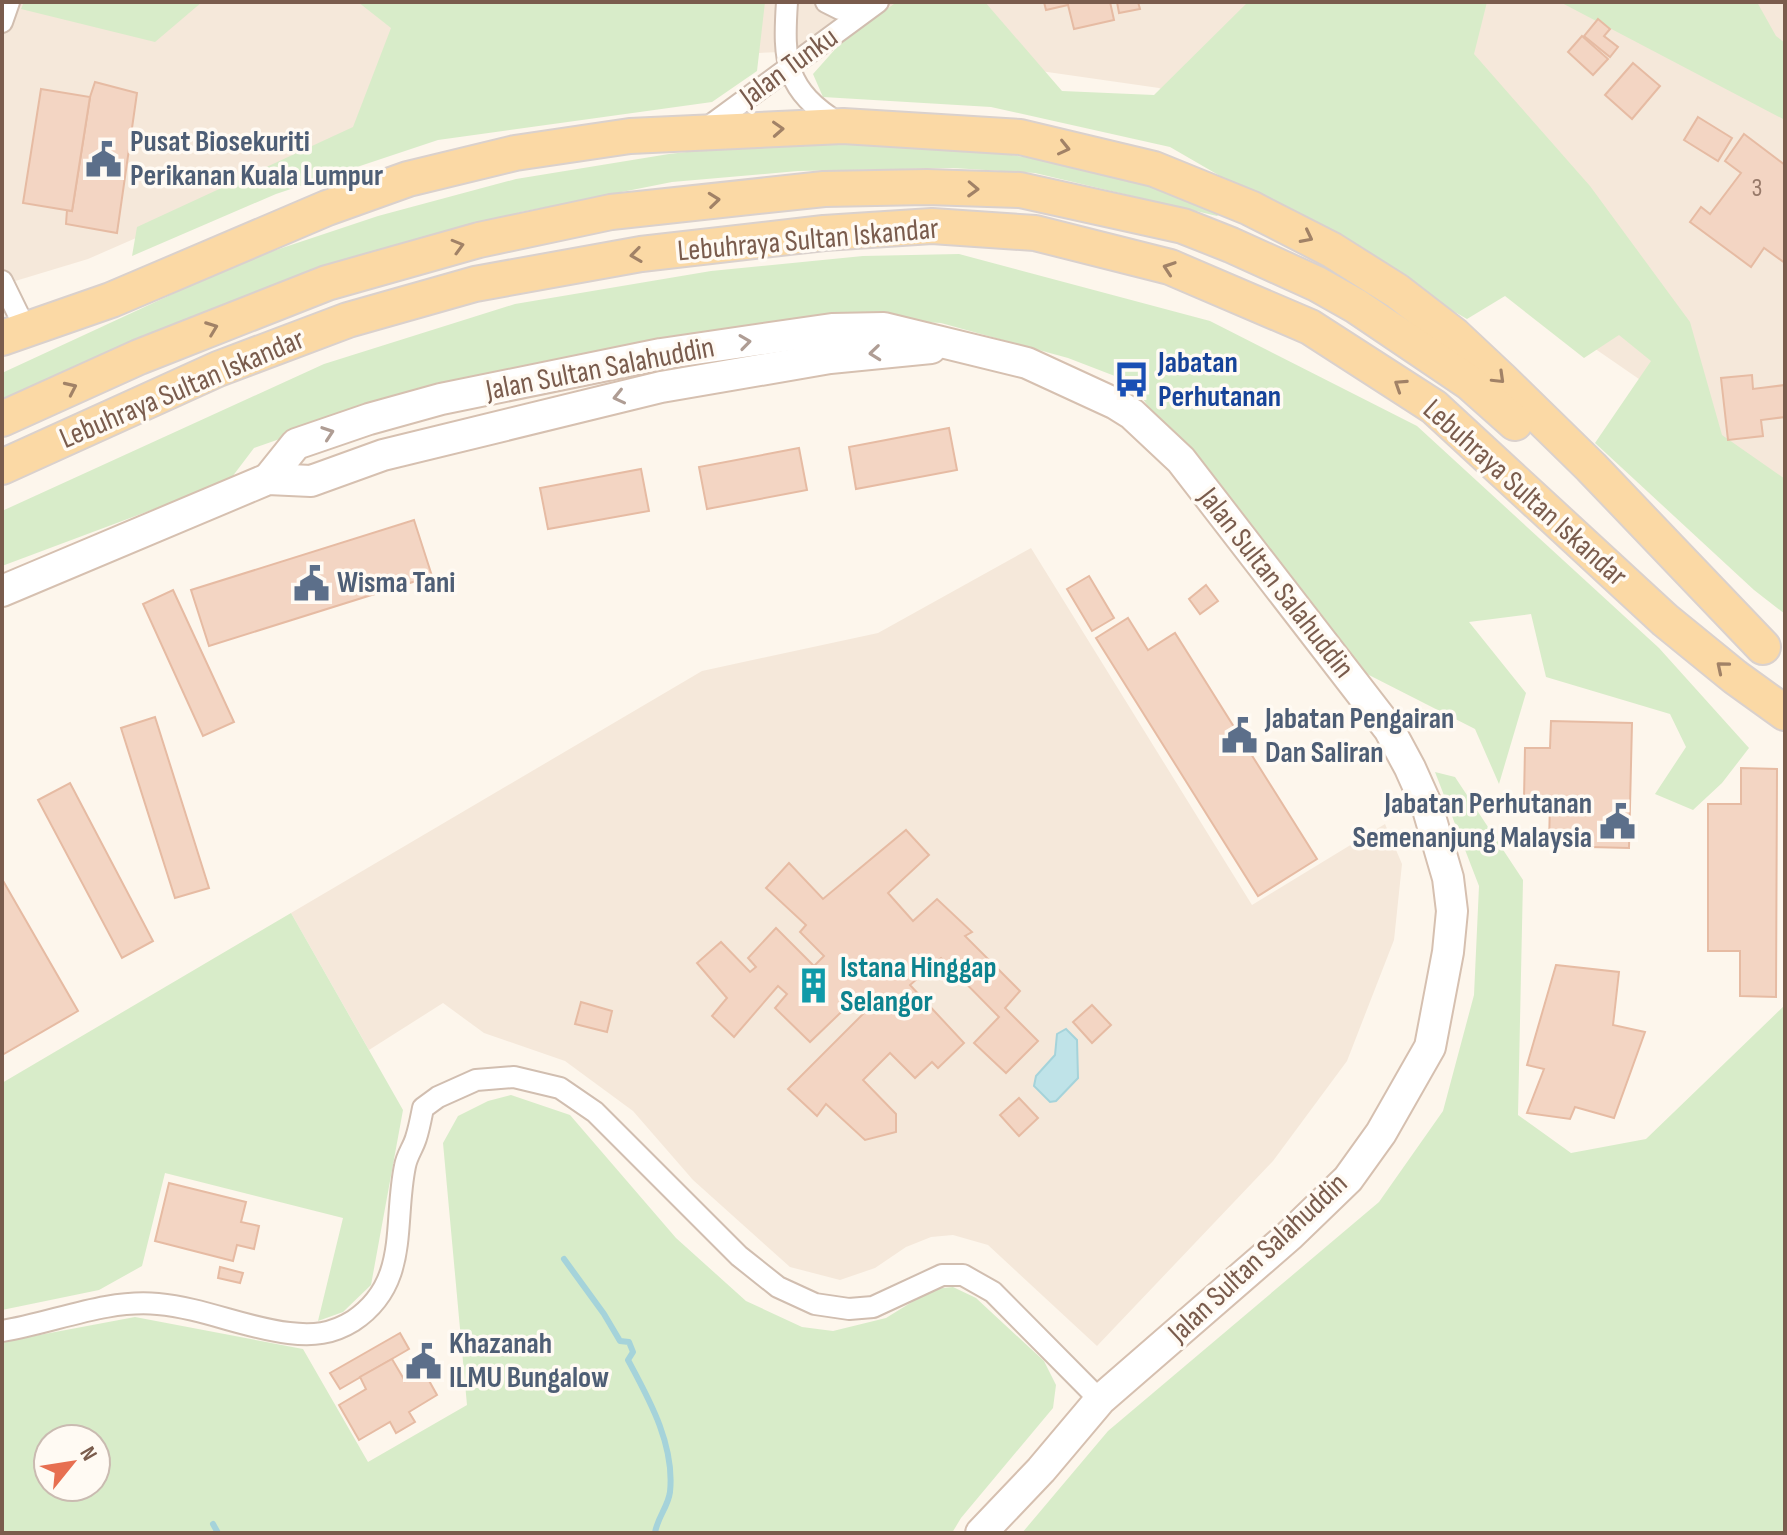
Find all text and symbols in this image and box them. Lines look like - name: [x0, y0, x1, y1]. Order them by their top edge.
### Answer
- street label: Jalan Tunku: [732, 20, 845, 115]
- one-way arrow: [772, 121, 785, 138]
- place label: Pusat Biosekuriti Perikanan Kuala Lumpur: [130, 124, 383, 194]
- one-way arrow: [1057, 138, 1070, 155]
- public building icon: Pusat Biosekuriti Perikanan Kuala Lumpur: [85, 140, 123, 178]
- house number: 3: [1752, 173, 1762, 204]
- one-way arrow: [967, 180, 980, 197]
- one-way arrow: [708, 192, 721, 209]
- street label: Lebuhraya Sultan Iskandar: [676, 211, 940, 269]
- one-way arrow: [1298, 227, 1313, 242]
- one-way arrow: [451, 239, 465, 256]
- one-way arrow: [629, 246, 643, 263]
- one-way arrow: [1163, 261, 1177, 277]
- street label: Lebuhraya Sultan Iskandar: [54, 321, 310, 457]
- one-way arrow: [204, 321, 218, 338]
- street label: Jalan Sultan Salahuddin: [482, 329, 717, 409]
- one-way arrow: [738, 334, 752, 351]
- one-way arrow: [869, 344, 882, 361]
- place label: Jabatan Perhutanan: [1157, 345, 1281, 415]
- bus stop icon: Jabatan Perhutanan: [1113, 361, 1151, 399]
- one-way arrow: [1490, 368, 1504, 383]
- one-way arrow: [1395, 380, 1409, 395]
- one-way arrow: [62, 382, 77, 398]
- one-way arrow: [613, 387, 627, 404]
- street label: Lebuhraya Sultan Iskandar: [1416, 392, 1635, 594]
- one-way arrow: [320, 427, 334, 443]
- street label: Jalan Sultan Salahuddin: [1190, 480, 1362, 685]
- public building icon: Wisma Tani: [292, 564, 330, 602]
- place label: Wisma Tani: [337, 565, 455, 601]
- one-way arrow: [1717, 662, 1731, 677]
- place label: Jabatan Pengairan Dan Saliran: [1264, 701, 1454, 771]
- public building icon: Jabatan Pengairan Dan Saliran: [1220, 717, 1258, 755]
- place label: Jabatan Perhutanan Semenanjung Malaysia: [1353, 786, 1592, 856]
- public building icon: Jabatan Perhutanan Semenanjung Malaysia: [1599, 802, 1637, 840]
- place label: Istana Hinggap Selangor: [840, 950, 997, 1020]
- building icon: Istana Hinggap Selangor: [795, 966, 833, 1004]
- street label: Jalan Sultan Salahuddin: [1160, 1166, 1355, 1351]
- place label: Khazanah ILMU Bungalow: [449, 1326, 609, 1396]
- public building icon: Khazanah ILMU Bungalow: [404, 1342, 442, 1380]
- north arrow: [32, 1423, 112, 1503]
- text: N: [73, 1442, 103, 1466]

